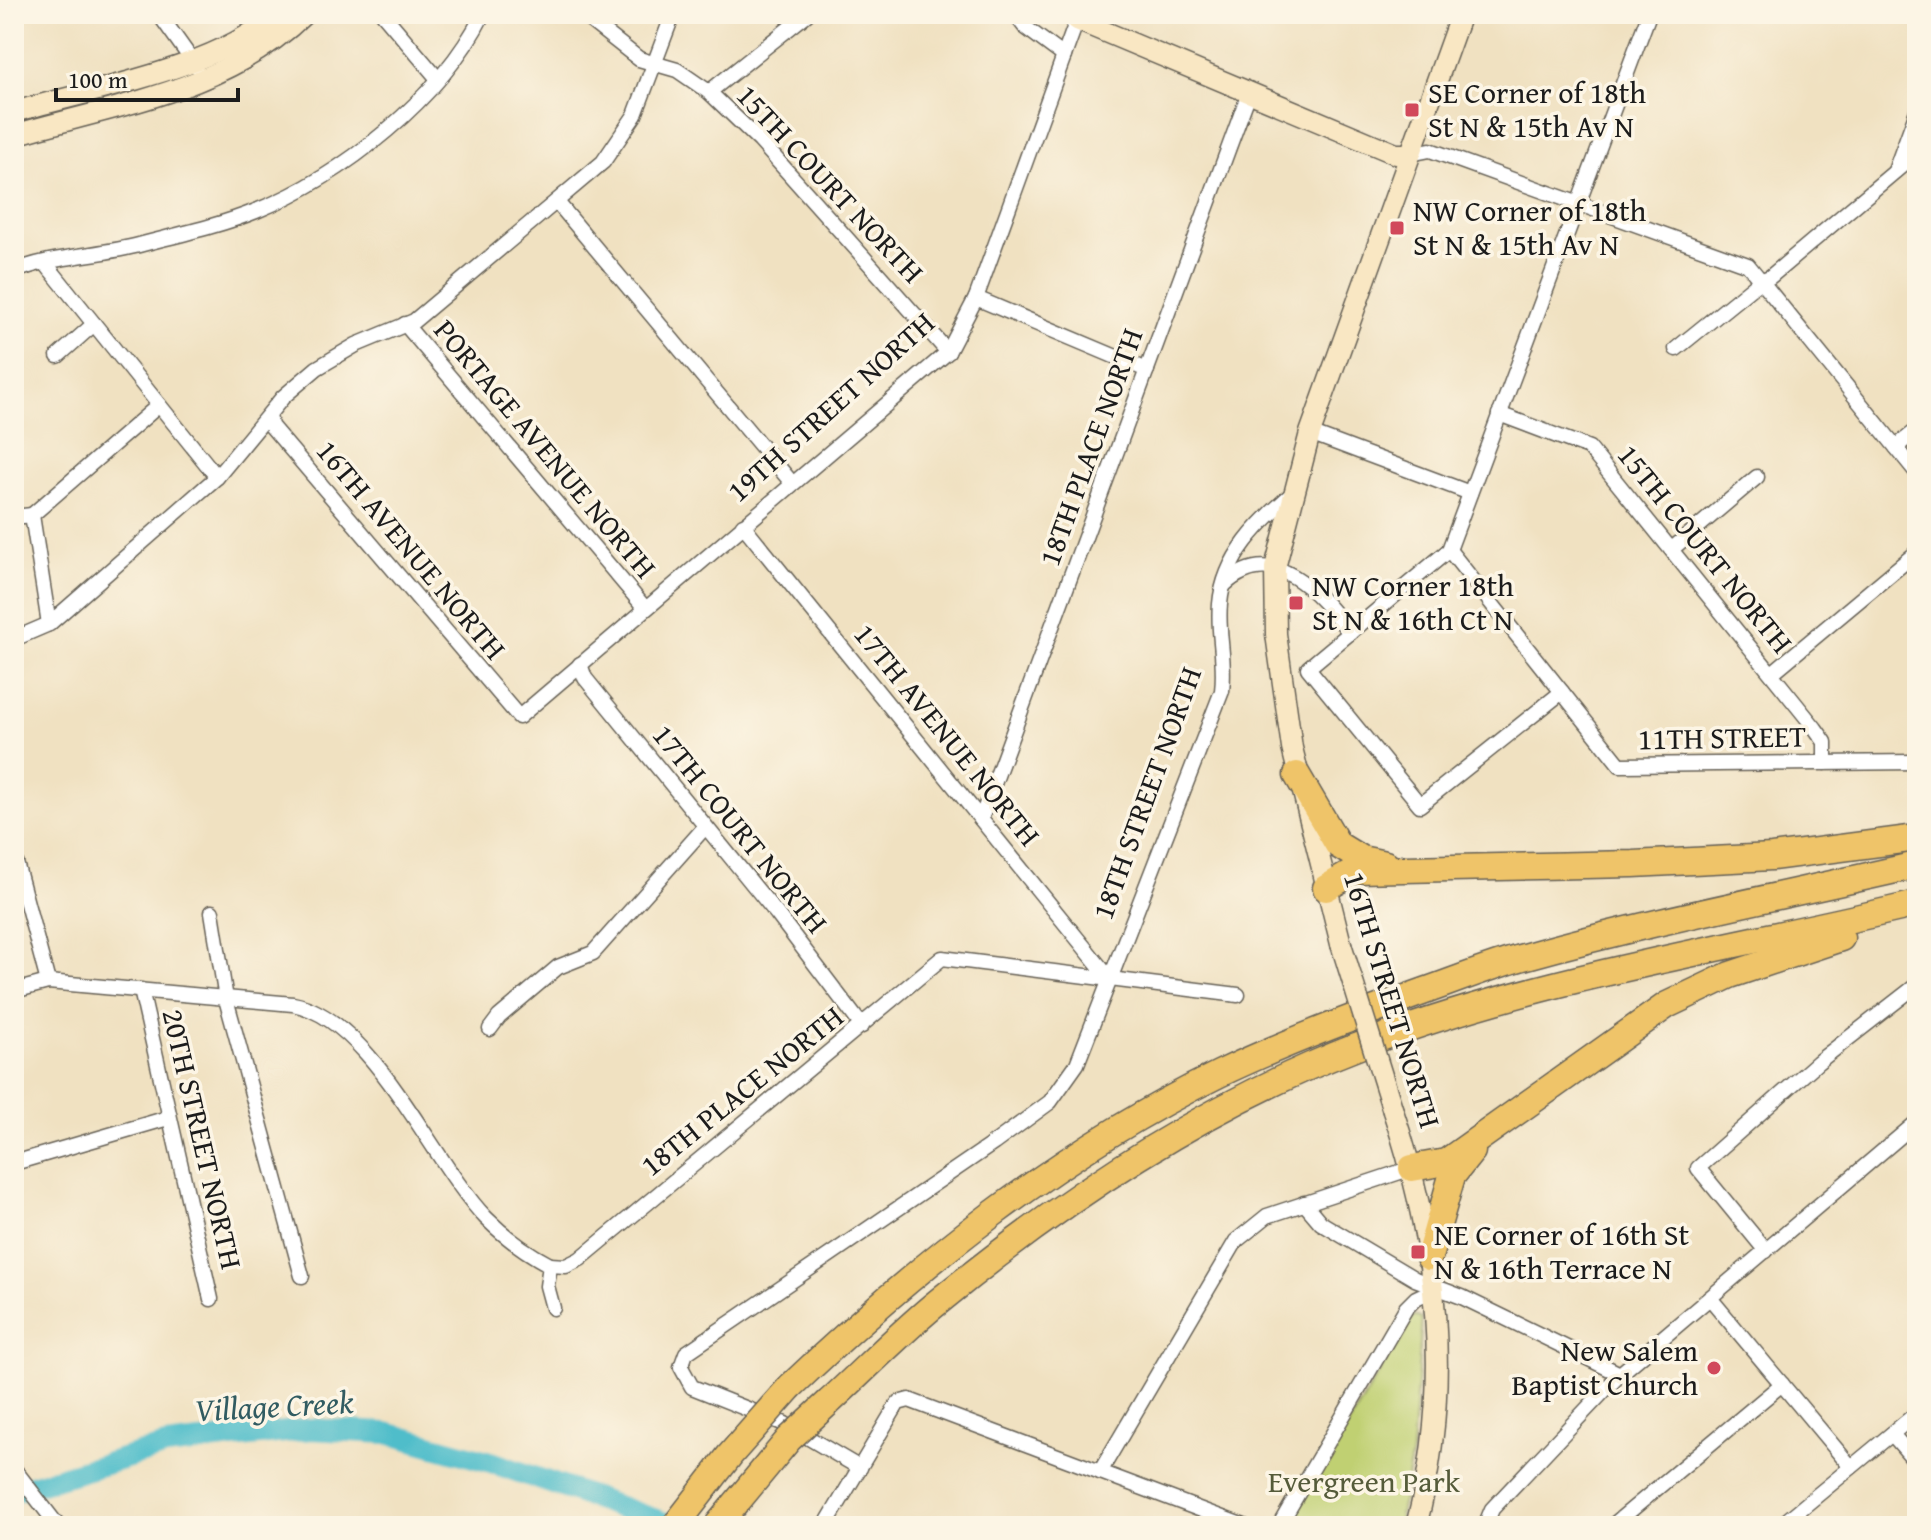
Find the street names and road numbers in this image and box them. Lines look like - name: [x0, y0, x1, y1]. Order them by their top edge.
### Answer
- street label: 15TH COURT NORTH: [727, 74, 935, 293]
- street label: 19TH STREET NORTH: [717, 301, 944, 512]
- street label: PORTAGE AVENUE NORTH: [424, 309, 667, 587]
- street label: 18TH PLACE NORTH: [1027, 322, 1153, 572]
- street label: 16TH AVENUE NORTH: [306, 430, 517, 669]
- street label: 15TH COURT NORTH: [1608, 434, 1804, 662]
- street label: 17TH AVENUE NORTH: [844, 614, 1051, 855]
- street label: 18TH STREET NORTH: [1080, 660, 1212, 925]
- street label: 17TH COURT NORTH: [643, 714, 839, 942]
- street label: 11TH STREET: [1638, 714, 1807, 760]
- street label: 16TH STREET NORTH: [1333, 866, 1453, 1133]
- street label: 18TH PLACE NORTH: [630, 994, 852, 1186]
- street label: 20TH STREET NORTH: [152, 1004, 254, 1273]

